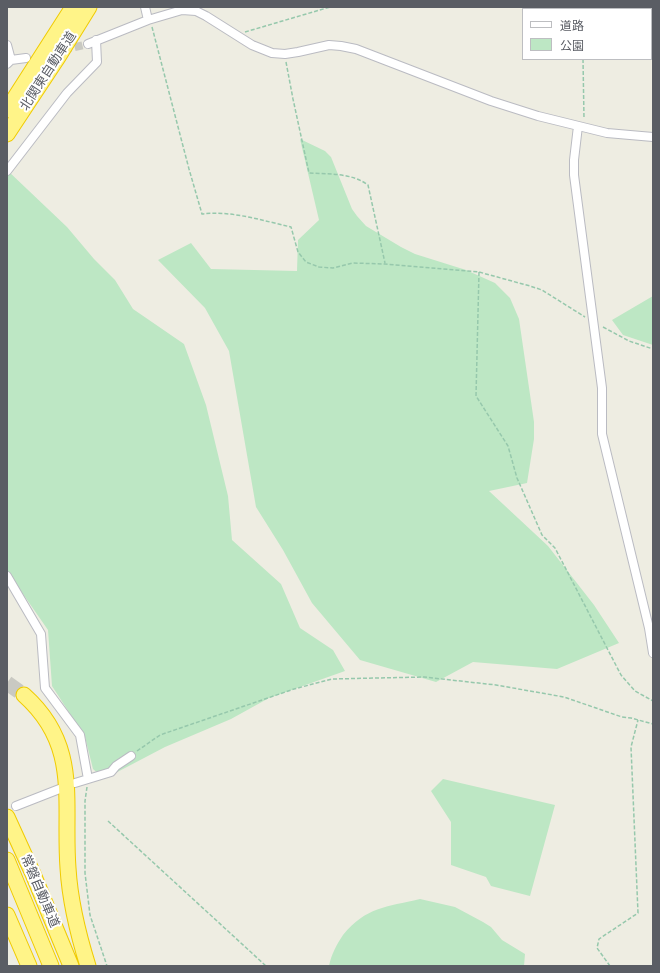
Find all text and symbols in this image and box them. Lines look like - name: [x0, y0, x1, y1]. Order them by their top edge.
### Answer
- legend: [522, 8, 652, 60]
- text: 道路: [560, 18, 584, 33]
- street label: 北関東自動車道: [17, 29, 79, 113]
- text: 公園: [560, 38, 584, 53]
- street label: 常磐自動車道: [18, 852, 62, 930]

